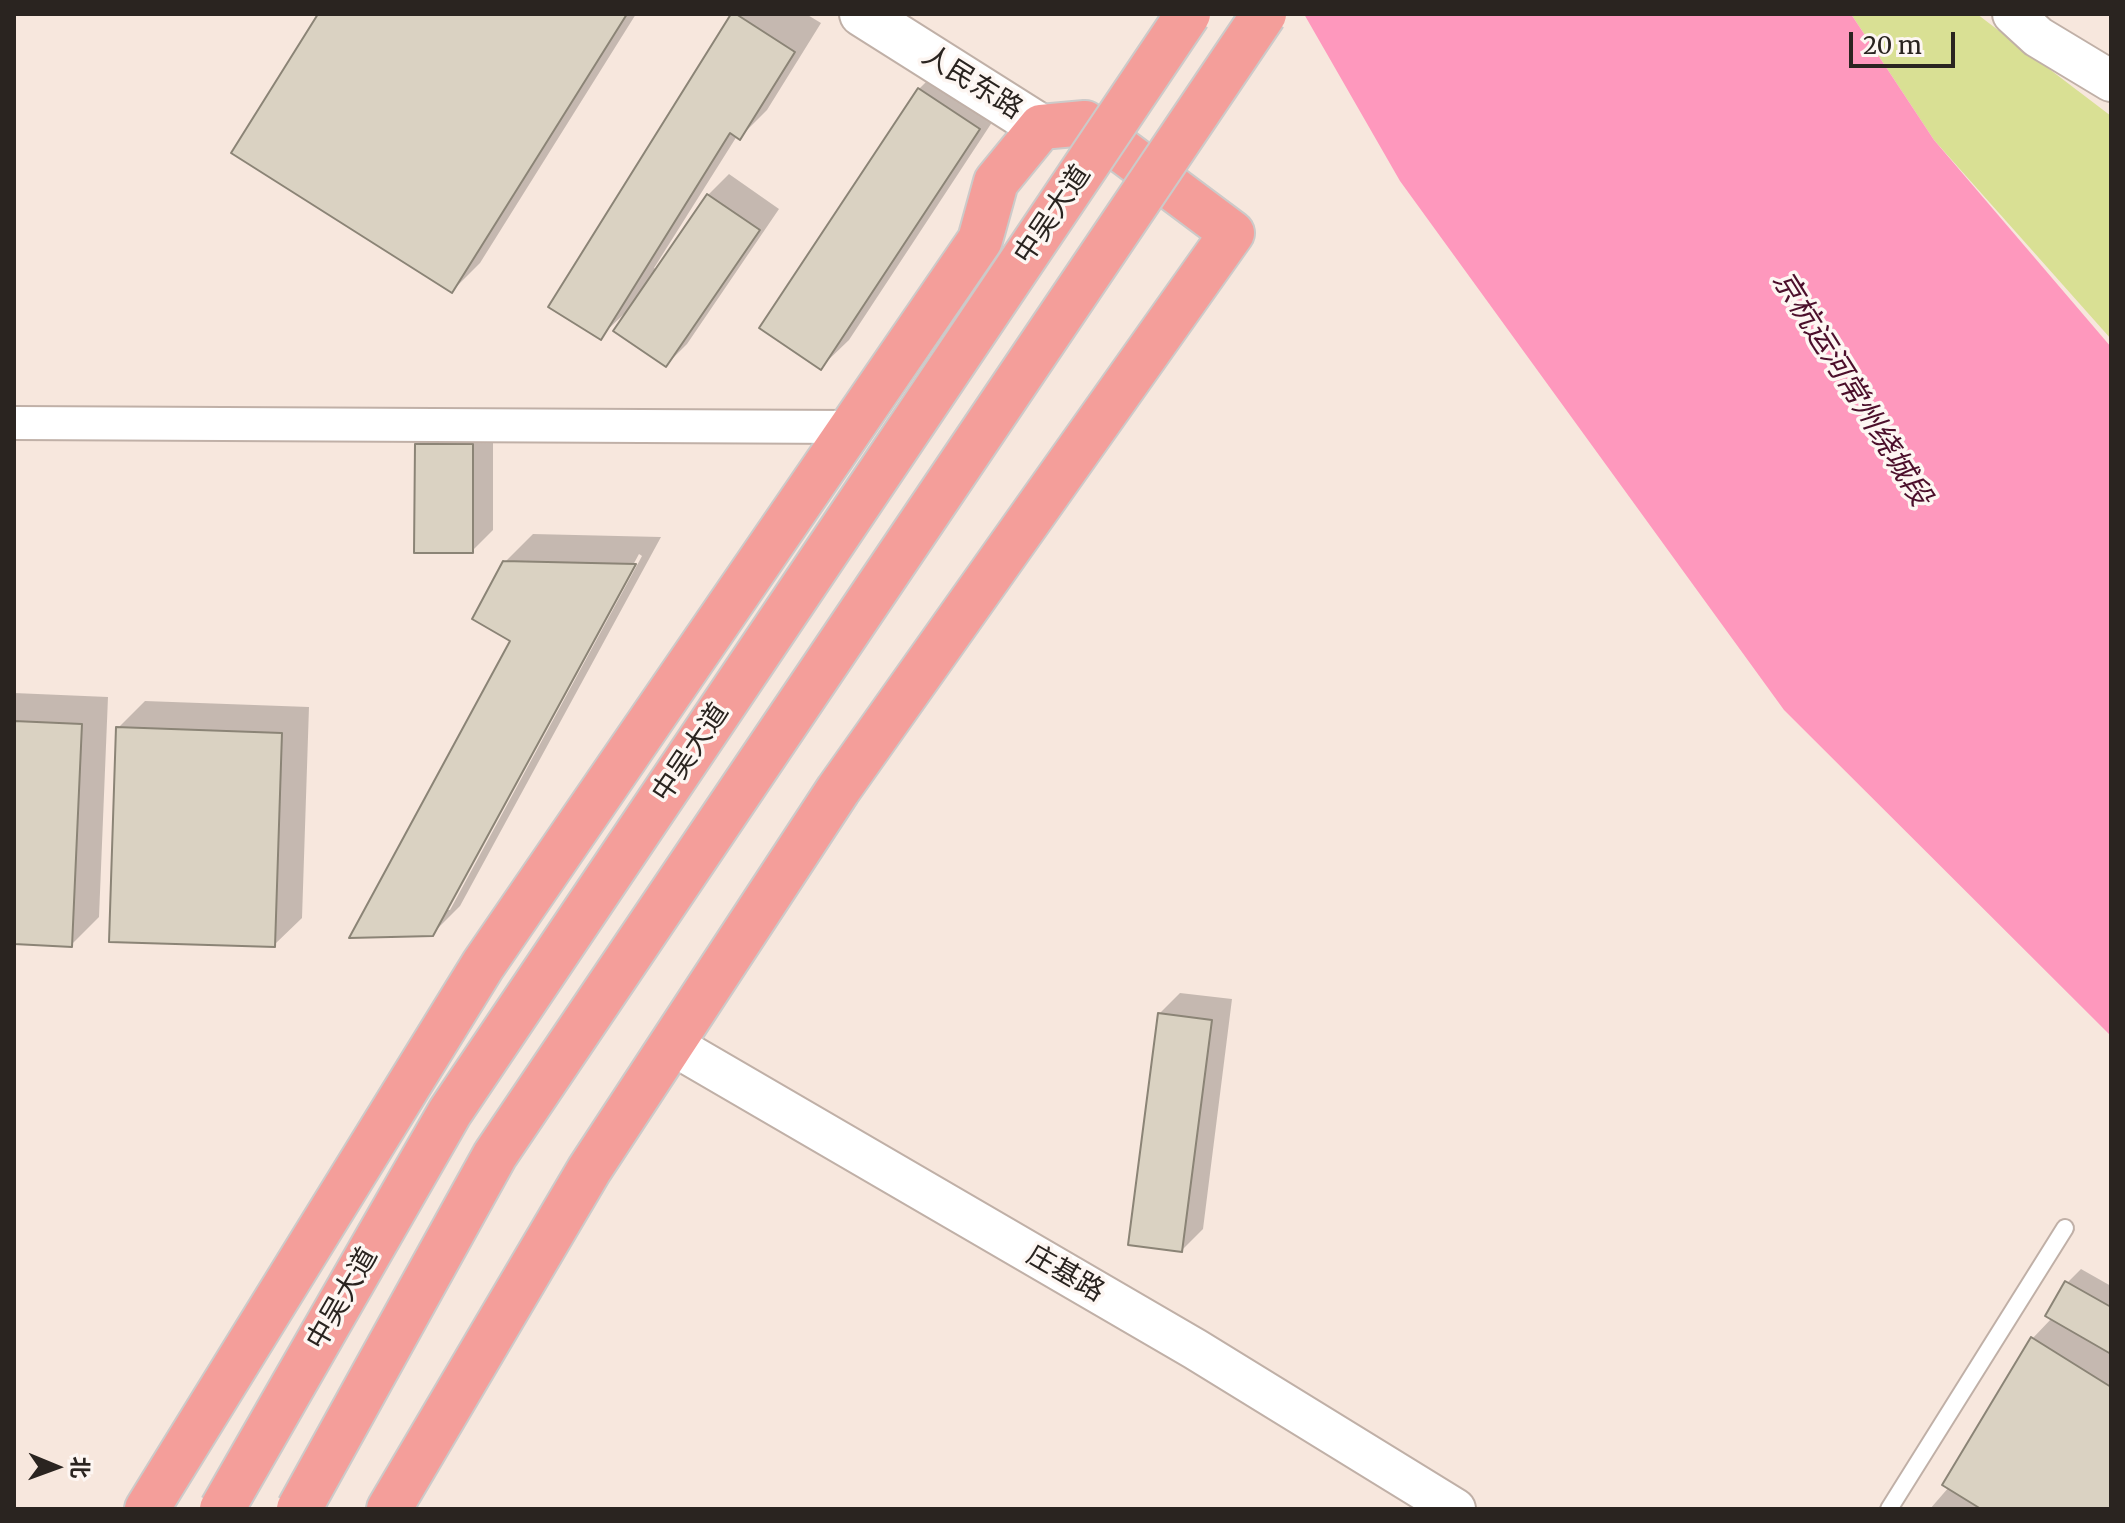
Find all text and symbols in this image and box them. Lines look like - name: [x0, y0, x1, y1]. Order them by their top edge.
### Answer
- scale bar: [1853, 16, 1959, 66]
- text: 20 m: [1863, 30, 1922, 61]
- street label: 人民东路: [916, 39, 1028, 127]
- street label: 中吴大道: [1008, 159, 1098, 271]
- water label: 京杭运河常州绕城段: [1764, 265, 1938, 513]
- street label: 中吴大道: [646, 697, 736, 809]
- street label: 庄基路: [1020, 1238, 1110, 1310]
- street label: 中吴大道: [300, 1242, 386, 1356]
- north arrow: [16, 1427, 96, 1507]
- text: 北: [66, 1456, 94, 1479]

